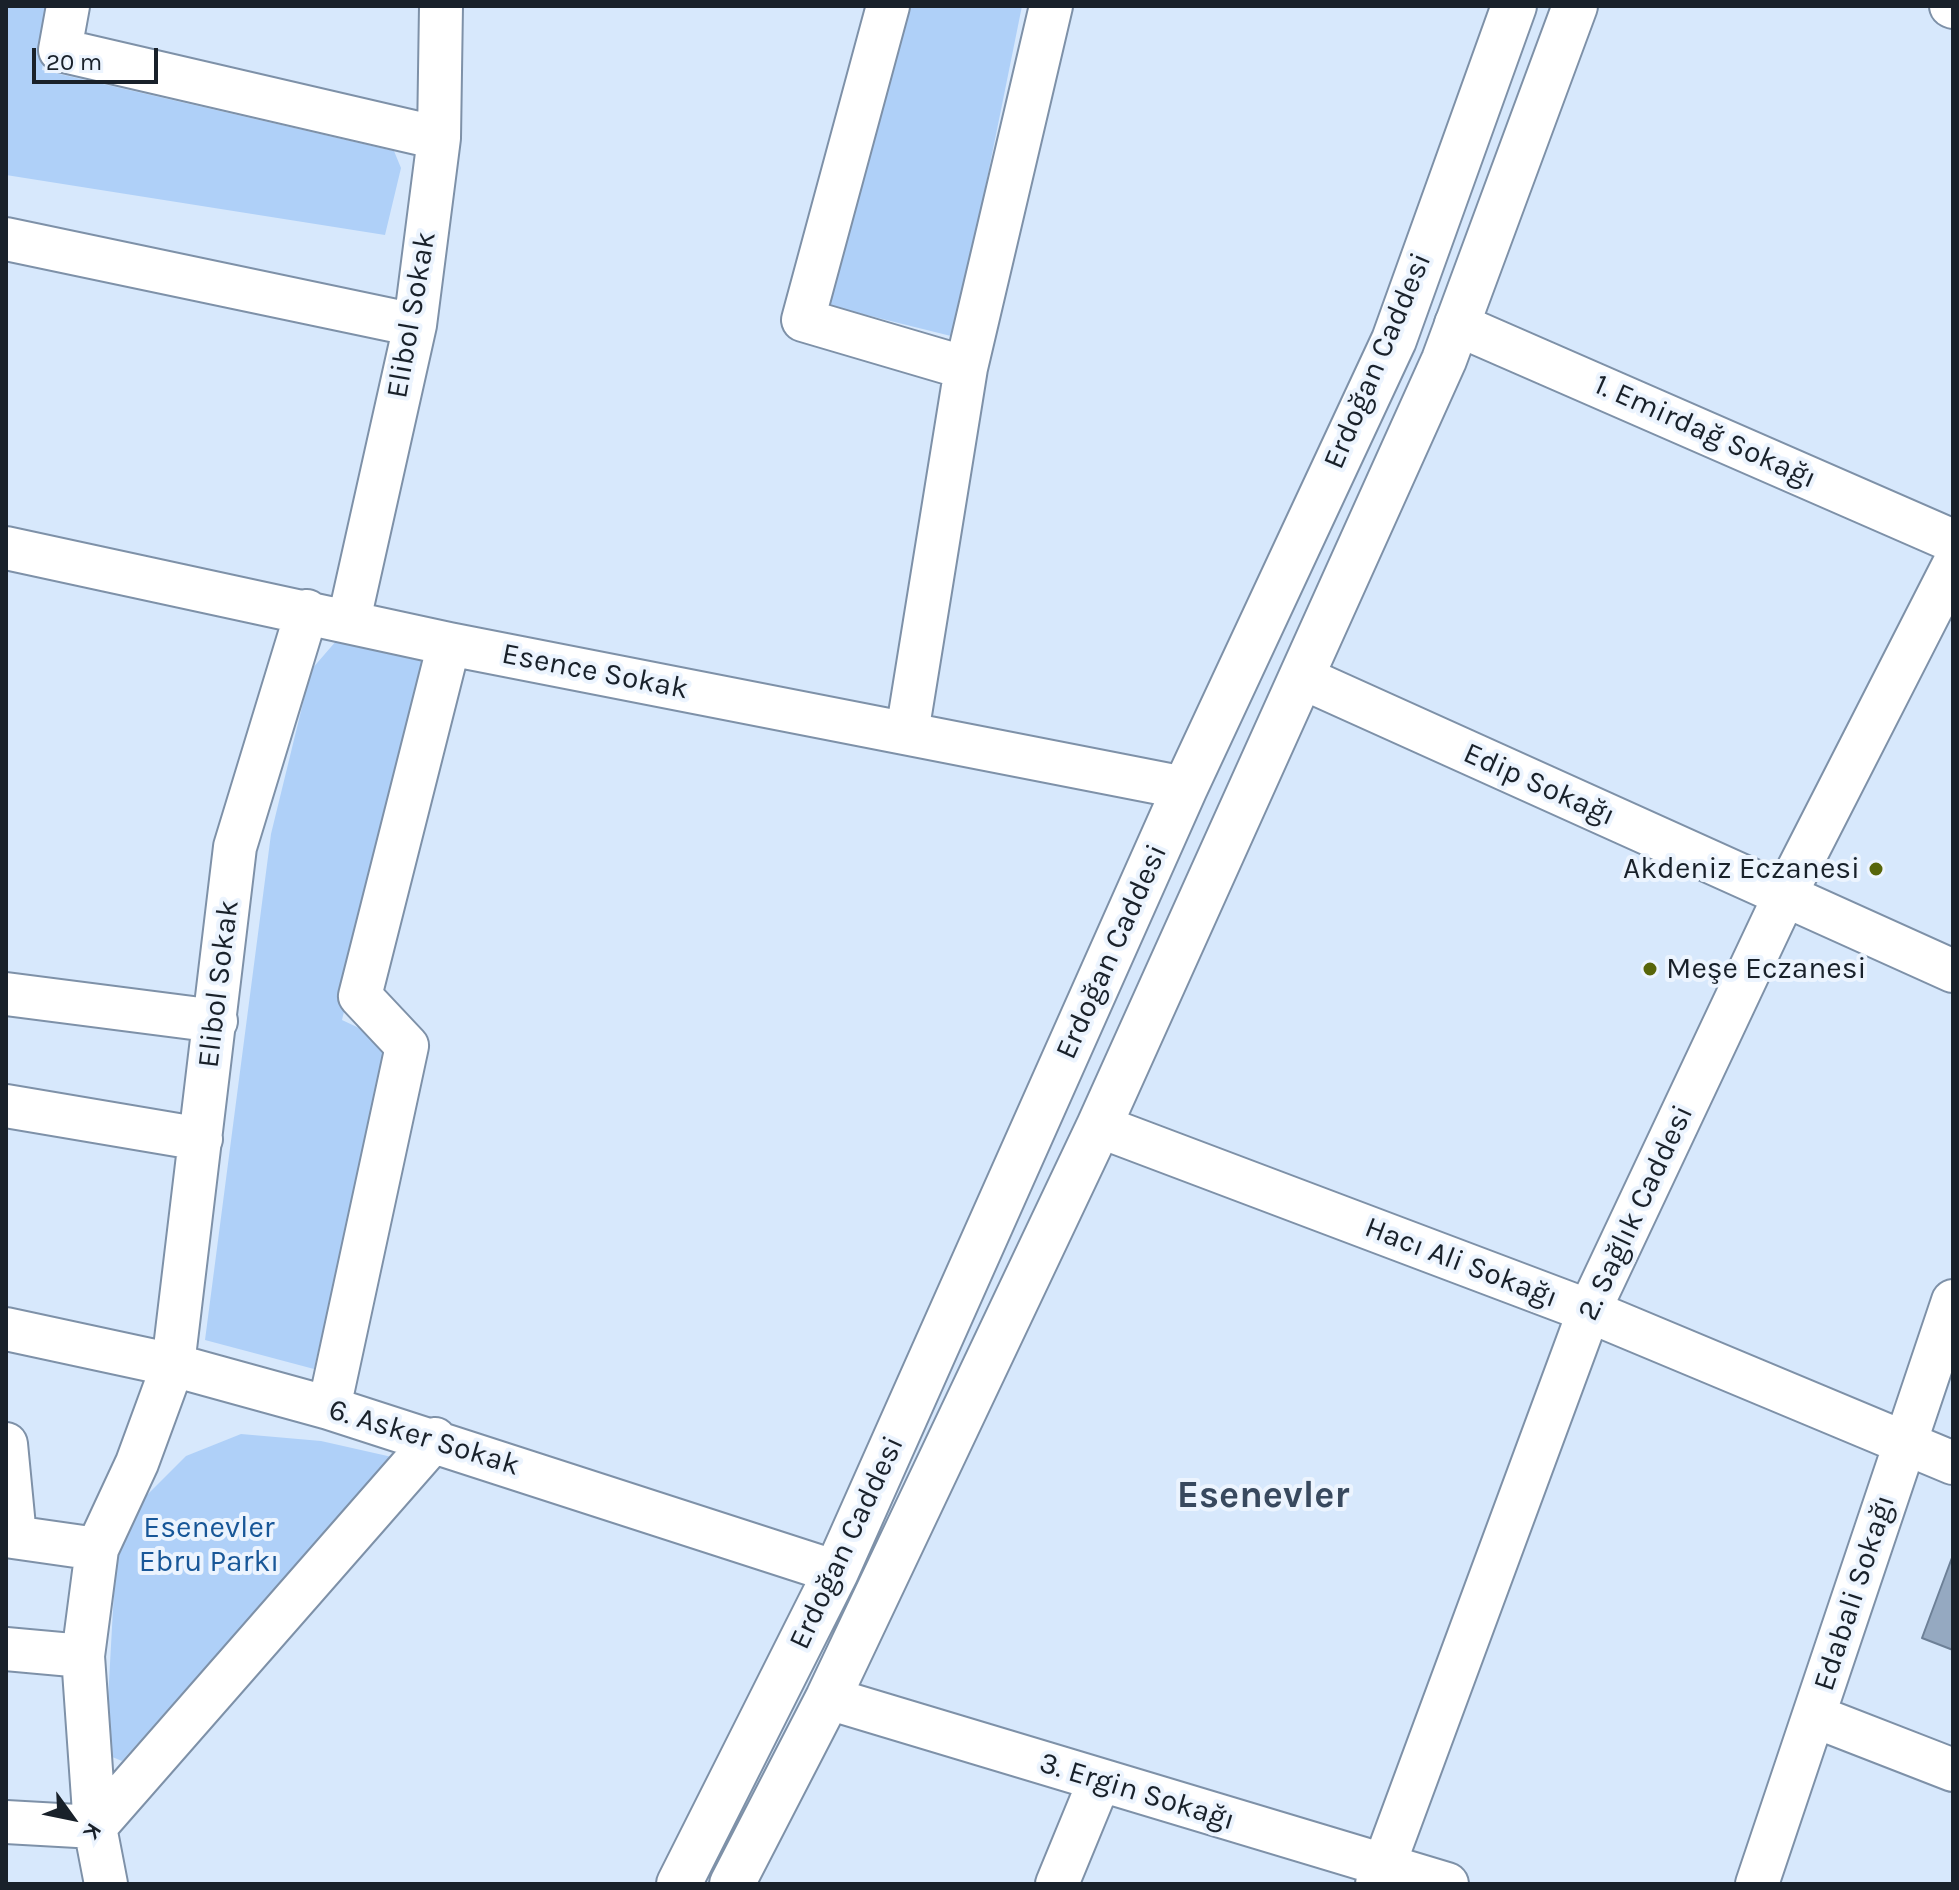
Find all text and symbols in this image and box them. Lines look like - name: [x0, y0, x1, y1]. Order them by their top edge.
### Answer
- scale bar: [36, 32, 162, 82]
- text: 20 m: [46, 48, 102, 76]
- street label: Elibol Sokak: [380, 229, 444, 401]
- street label: Erdoğan Caddesi: [1316, 248, 1440, 474]
- street label: 1. Emirdağ Sokağı: [1588, 367, 1822, 497]
- street label: Esence Sokak: [499, 636, 691, 708]
- street label: Edip Sokağı: [1458, 736, 1620, 834]
- street label: Erdoğan Caddesi: [1049, 839, 1175, 1065]
- place label: Akdeniz Eczanesi: [1623, 851, 1860, 887]
- marker: Akdeniz Eczanesi: [1867, 860, 1885, 878]
- street label: Elibol Sokak: [191, 898, 247, 1070]
- place label: Meşe Eczanesi: [1666, 951, 1866, 987]
- marker: Meşe Eczanesi: [1641, 960, 1659, 978]
- street label: 2. Sağlık Caddesi: [1570, 1100, 1702, 1326]
- street label: Hacı Ali Sokağı: [1359, 1210, 1563, 1316]
- street label: 6. Asker Sokak: [324, 1392, 524, 1484]
- street label: Erdoğan Caddesi: [782, 1431, 912, 1655]
- district label: Esenevler: [1177, 1473, 1349, 1519]
- street label: Edabali Sokağı: [1806, 1491, 1904, 1695]
- park label: Esenevler Ebru Parkı: [139, 1510, 279, 1580]
- street label: 3. Ergin Sokağı: [1035, 1745, 1239, 1839]
- north arrow: [32, 1778, 112, 1858]
- text: K: [77, 1818, 107, 1844]

